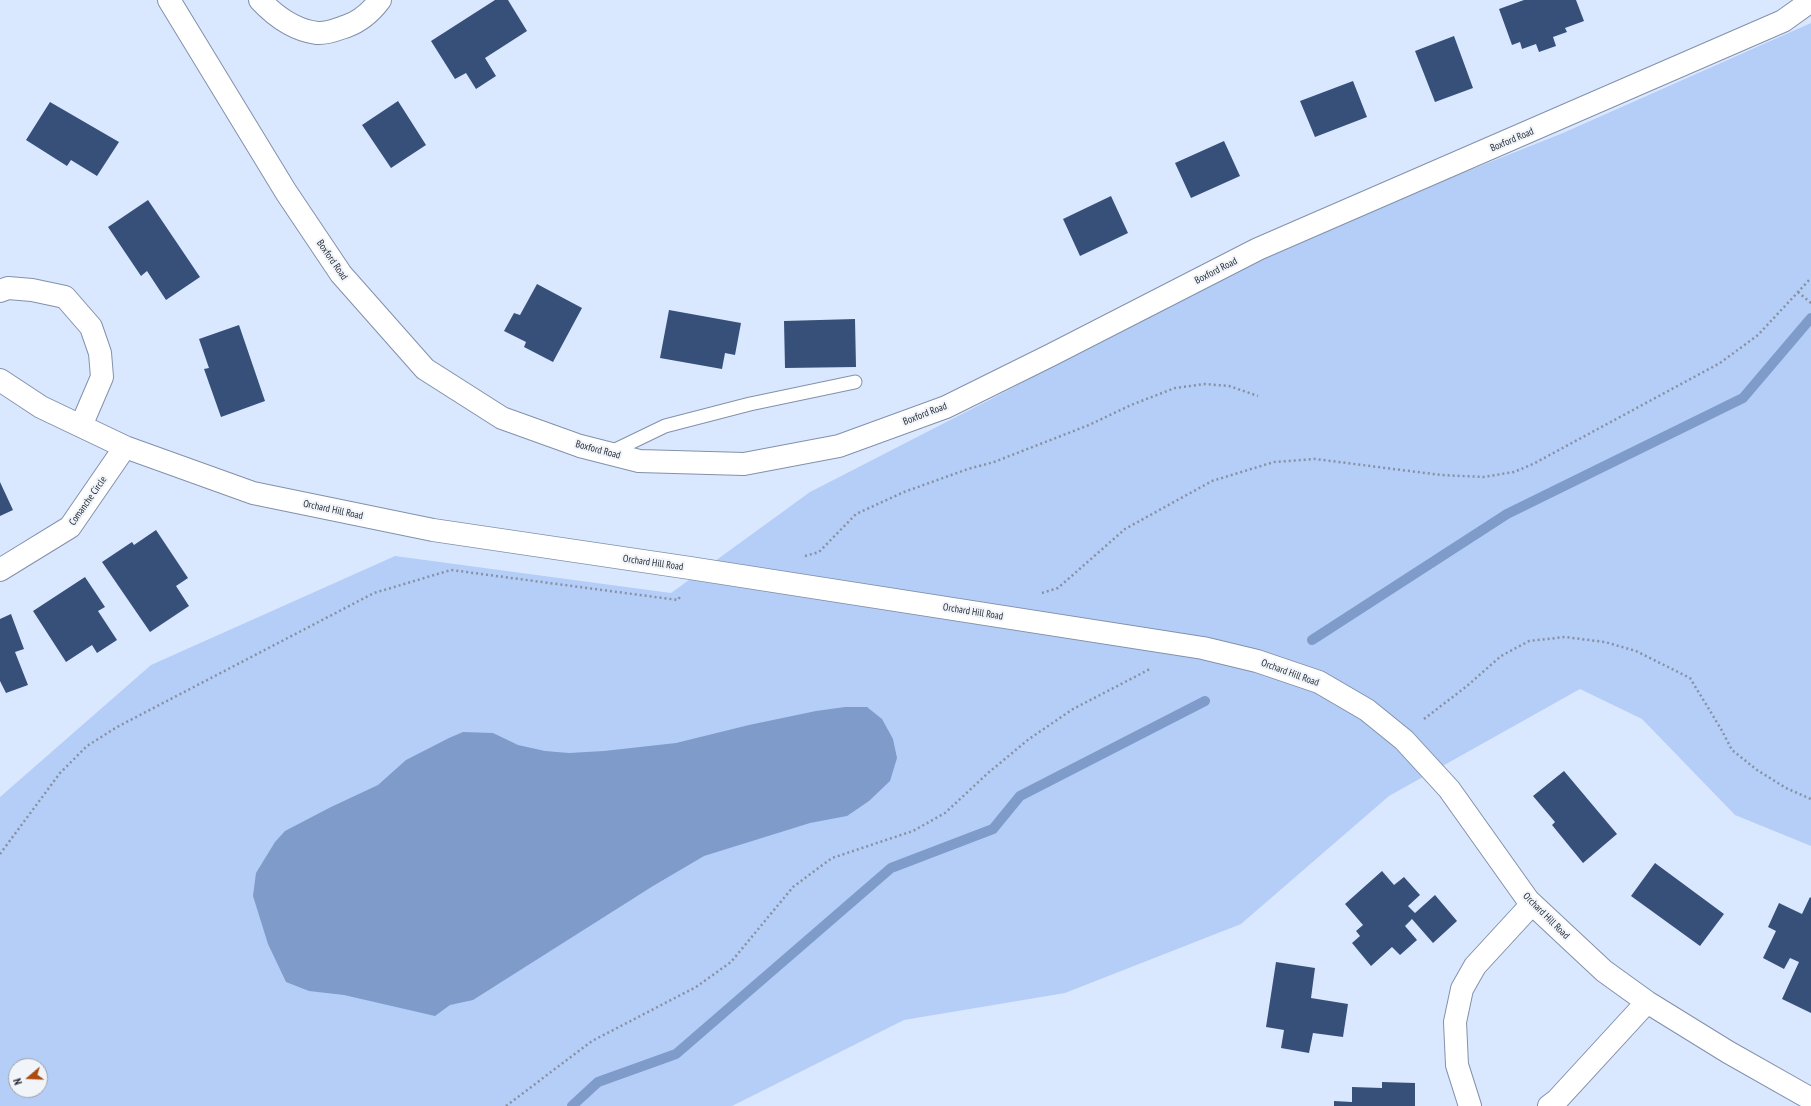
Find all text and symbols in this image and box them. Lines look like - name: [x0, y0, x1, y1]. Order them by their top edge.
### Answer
- street label: Boxford Road: [1488, 125, 1536, 155]
- street label: Boxford Road: [314, 238, 350, 282]
- street label: Boxford Road: [1193, 255, 1239, 287]
- street label: Boxford Road: [901, 400, 949, 428]
- street label: Boxford Road: [574, 438, 622, 462]
- street label: Comanche Circle: [67, 474, 109, 528]
- street label: Orchard Hill Road: [302, 498, 364, 522]
- street label: Orchard Hill Road: [622, 553, 684, 573]
- street label: Orchard Hill Road: [942, 601, 1004, 623]
- street label: Orchard Hill Road: [1259, 657, 1321, 689]
- street label: Orchard Hill Road: [1520, 890, 1572, 942]
- north arrow: [8, 1058, 48, 1098]
- text: N: [10, 1076, 25, 1087]

